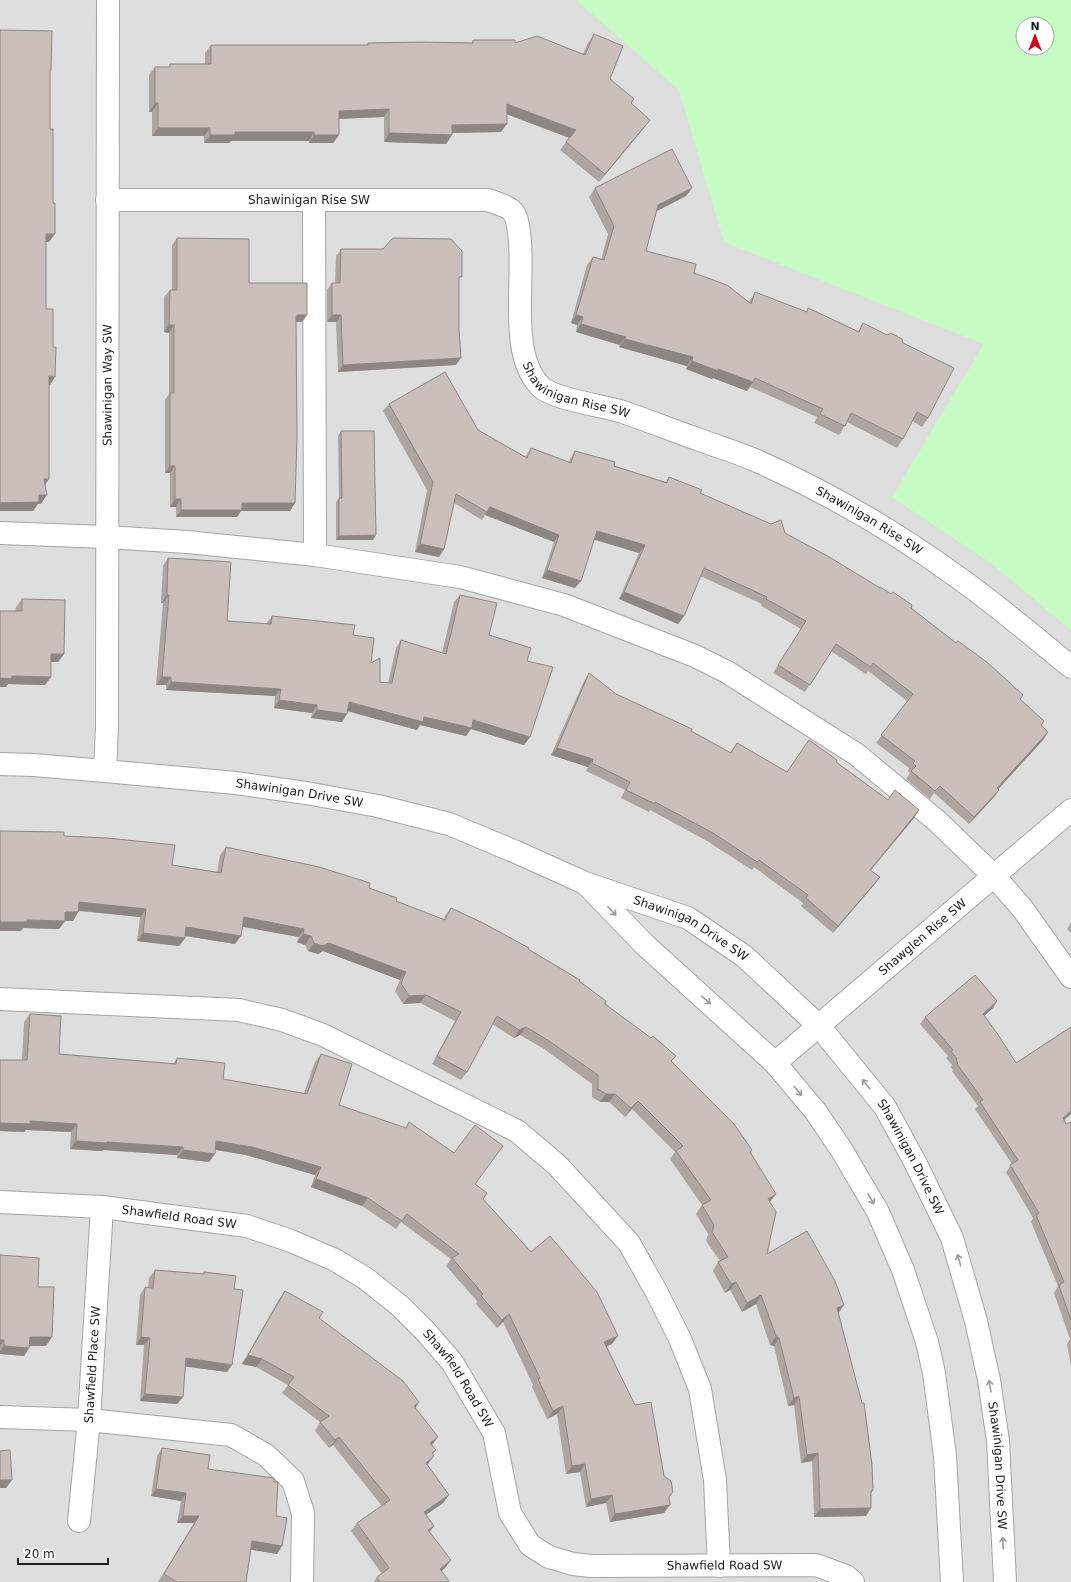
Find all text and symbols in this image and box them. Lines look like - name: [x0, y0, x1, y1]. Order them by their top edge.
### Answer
- north arrow: [1015, 16, 1055, 56]
- text: N: [1030, 20, 1040, 33]
- street label: Shawinigan Rise SW: [248, 193, 370, 207]
- street label: Shawinigan Way SW: [100, 324, 115, 446]
- street label: Shawinigan Rise SW: [520, 360, 632, 421]
- street label: Shawinigan Rise SW: [813, 483, 925, 558]
- street label: Shawinigan Drive SW: [235, 776, 364, 810]
- street label: Shawinigan Drive SW: [632, 893, 751, 964]
- street label: Shawglen Rise SW: [876, 896, 969, 978]
- one-way arrow: [607, 906, 616, 916]
- one-way arrow: [700, 996, 711, 1005]
- one-way arrow: [861, 1078, 870, 1089]
- one-way arrow: [794, 1086, 803, 1097]
- street label: Shawinigan Drive SW: [875, 1096, 947, 1217]
- one-way arrow: [867, 1193, 875, 1205]
- street label: Shawfield Road SW: [121, 1203, 238, 1232]
- one-way arrow: [955, 1253, 962, 1266]
- street label: Shawfield Place SW: [82, 1305, 103, 1424]
- street label: Shawfield Road SW: [420, 1327, 496, 1430]
- one-way arrow: [986, 1380, 994, 1393]
- street label: Shawinigan Drive SW: [985, 1401, 1009, 1530]
- one-way arrow: [1000, 1537, 1007, 1550]
- scale bar: [18, 1540, 108, 1566]
- text: 20 m: [24, 1547, 55, 1561]
- street label: Shawfield Road SW: [667, 1558, 783, 1573]

